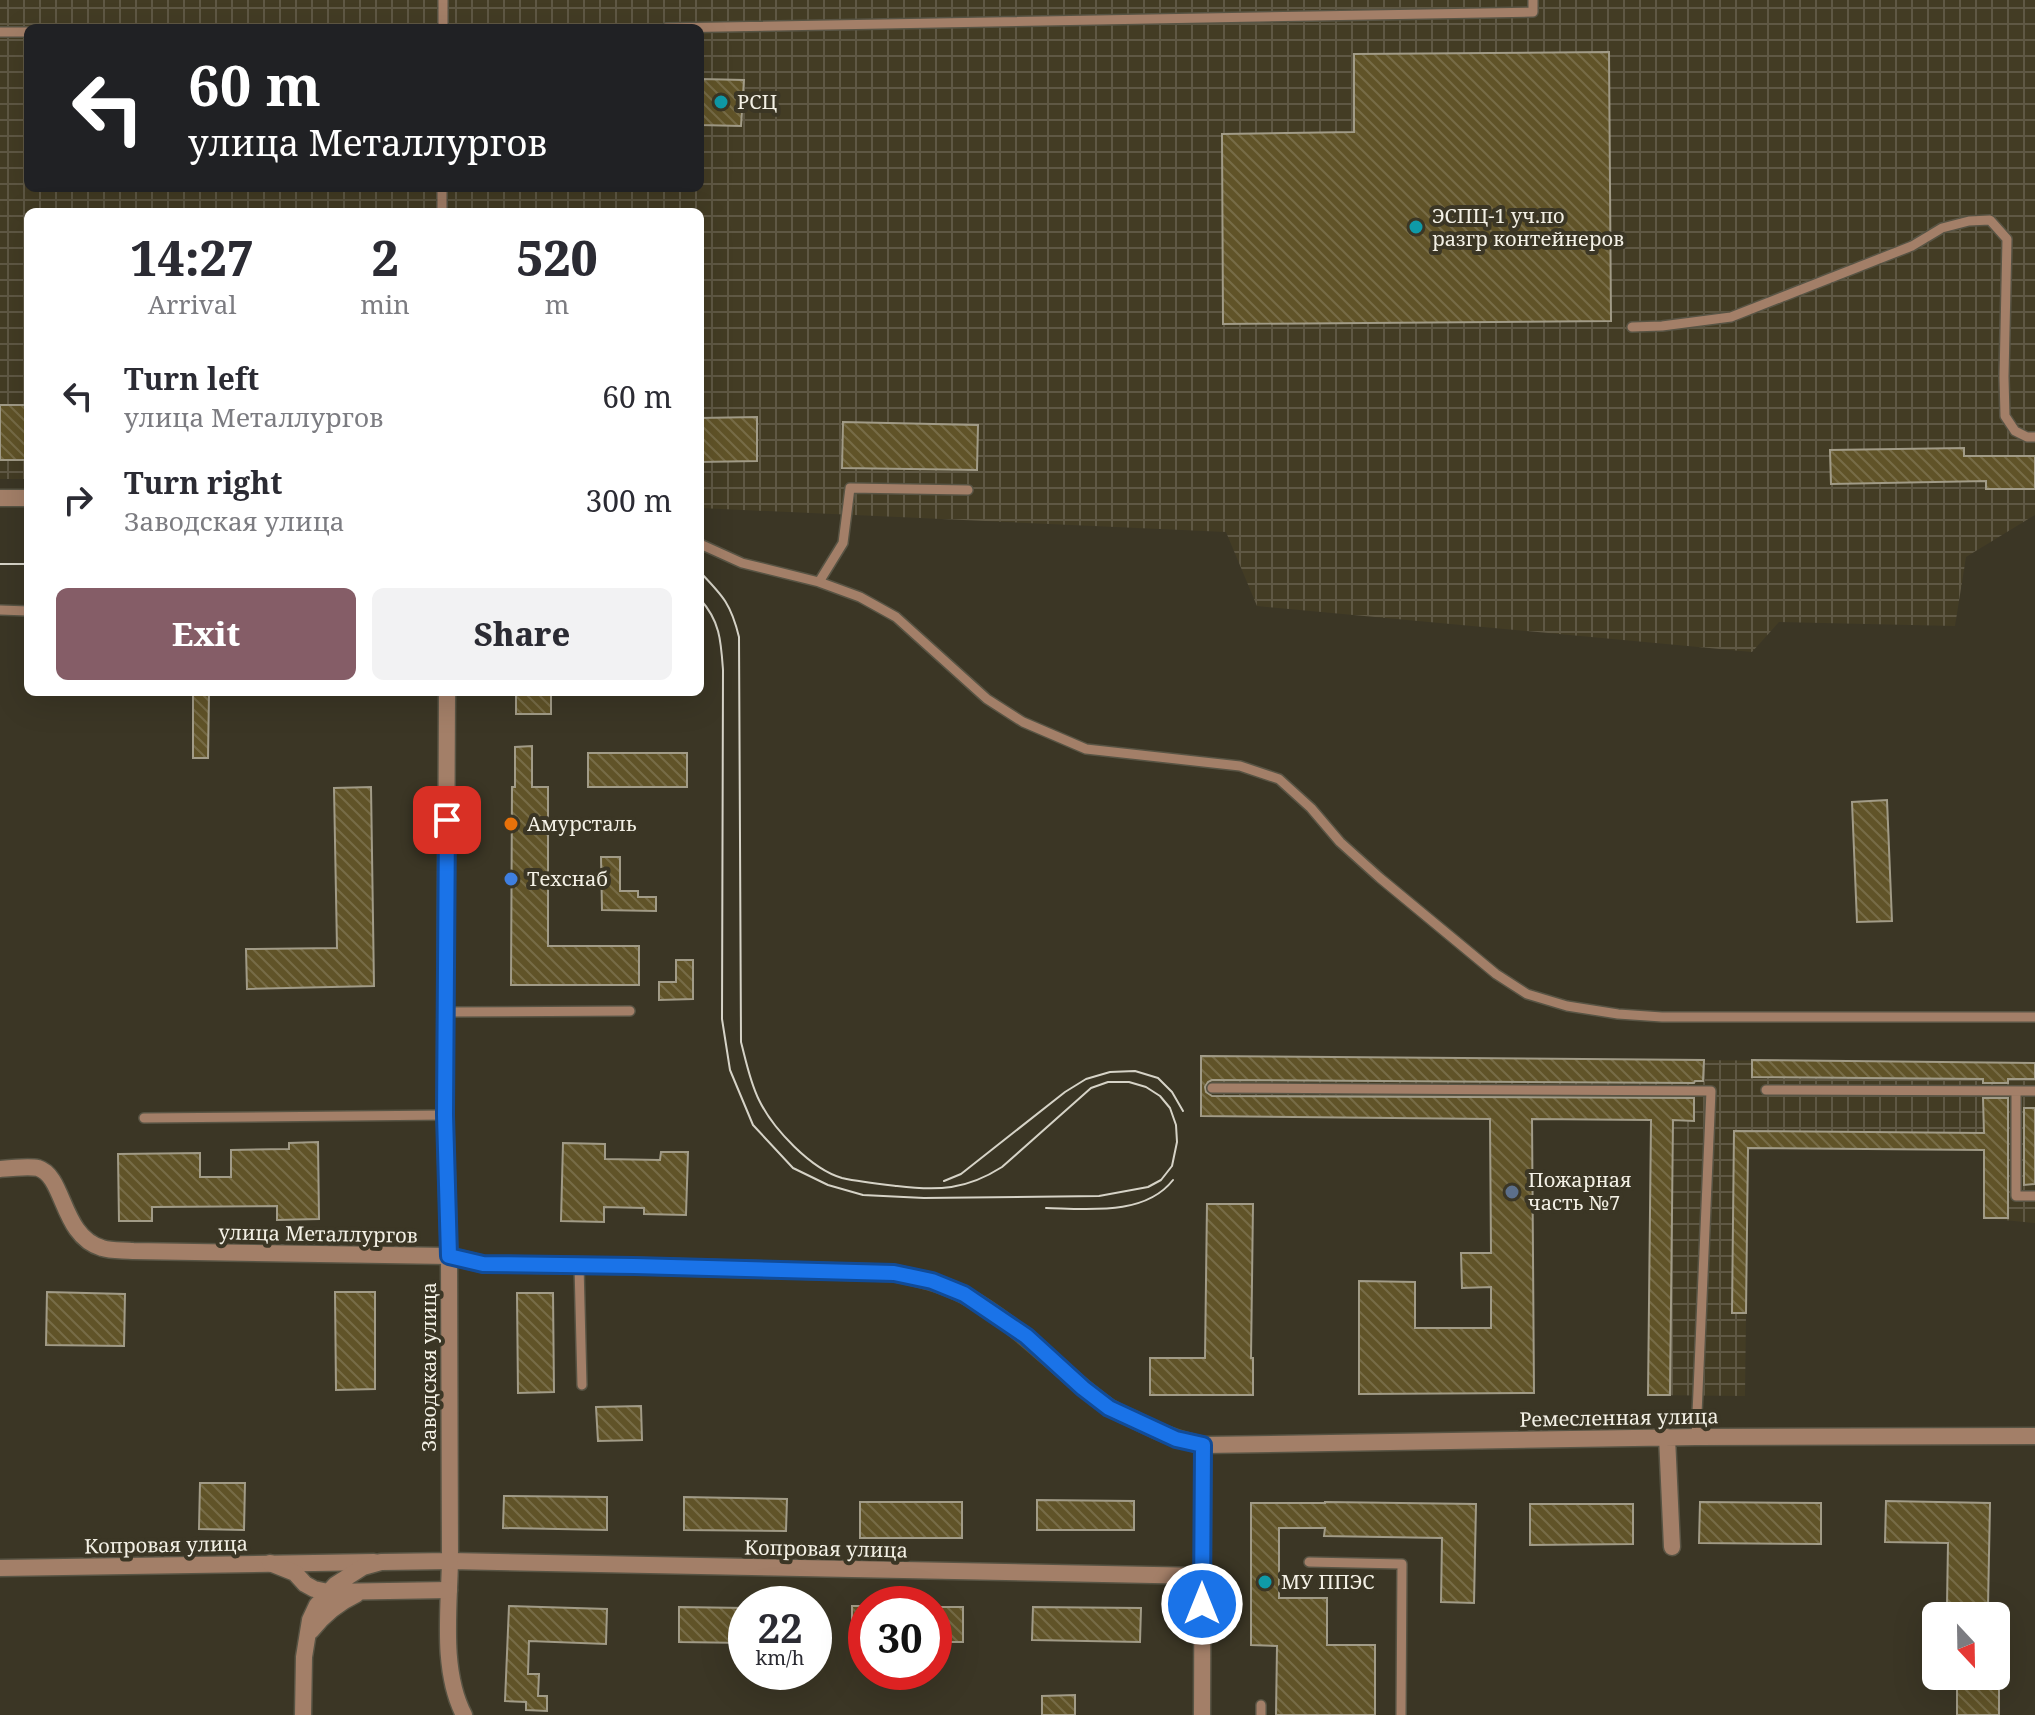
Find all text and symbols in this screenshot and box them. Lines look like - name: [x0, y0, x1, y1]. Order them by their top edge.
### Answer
- text: 60 m: [188, 46, 321, 122]
- icon: left: [56, 56, 160, 160]
- place label: РСЦ: [737, 88, 777, 115]
- marker: РСЦ: [712, 93, 730, 111]
- text: улица Металлургов: [188, 118, 547, 167]
- place label: ЭСПЦ-1 уч.по разгр контейнеров: [1432, 202, 1624, 252]
- marker: ЭСПЦ-1 уч.по разгр контейнеров: [1407, 218, 1425, 236]
- text: 14:27: [130, 225, 254, 290]
- text: 2: [371, 225, 399, 290]
- text: 520: [516, 225, 598, 290]
- text: Arrival: [148, 286, 237, 322]
- text: min: [360, 286, 410, 322]
- text: m: [545, 286, 569, 322]
- text: Turn left: [124, 358, 259, 399]
- icon: left: [56, 374, 100, 418]
- text: 60 m: [602, 376, 672, 417]
- text: улица Металлургов: [124, 399, 383, 435]
- text: Turn right: [124, 462, 282, 503]
- icon: right: [56, 478, 100, 522]
- text: 300 m: [586, 480, 672, 521]
- text: Заводская улица: [124, 503, 345, 539]
- button: Exit: [56, 588, 356, 680]
- button: Share: [372, 588, 672, 680]
- pin: [413, 786, 481, 854]
- icon: arrive: [425, 798, 469, 842]
- place label: Амурсталь: [527, 810, 637, 837]
- marker: Амурсталь: [502, 815, 520, 833]
- place label: Техснаб: [527, 865, 608, 892]
- marker: Техснаб: [502, 870, 520, 888]
- place label: Пожарная часть №7: [1528, 1166, 1632, 1216]
- marker: Пожарная часть №7: [1503, 1183, 1521, 1201]
- street label: улица Металлургов: [218, 1218, 418, 1249]
- street label: Заводская улица: [415, 1282, 442, 1452]
- street label: Ремесленная улица: [1519, 1402, 1719, 1433]
- street label: Копровая улица: [84, 1530, 248, 1559]
- street label: Копровая улица: [744, 1534, 908, 1563]
- position arrow: [1160, 1562, 1244, 1646]
- place label: МУ ППЭС: [1281, 1568, 1375, 1595]
- marker: МУ ППЭС: [1256, 1573, 1274, 1591]
- speed limit sign: 30: [848, 1586, 952, 1690]
- text: 22: [757, 1600, 803, 1655]
- north arrow: [1922, 1602, 2010, 1690]
- map controls: [1922, 1602, 2010, 1690]
- text: km/h: [755, 1644, 805, 1671]

